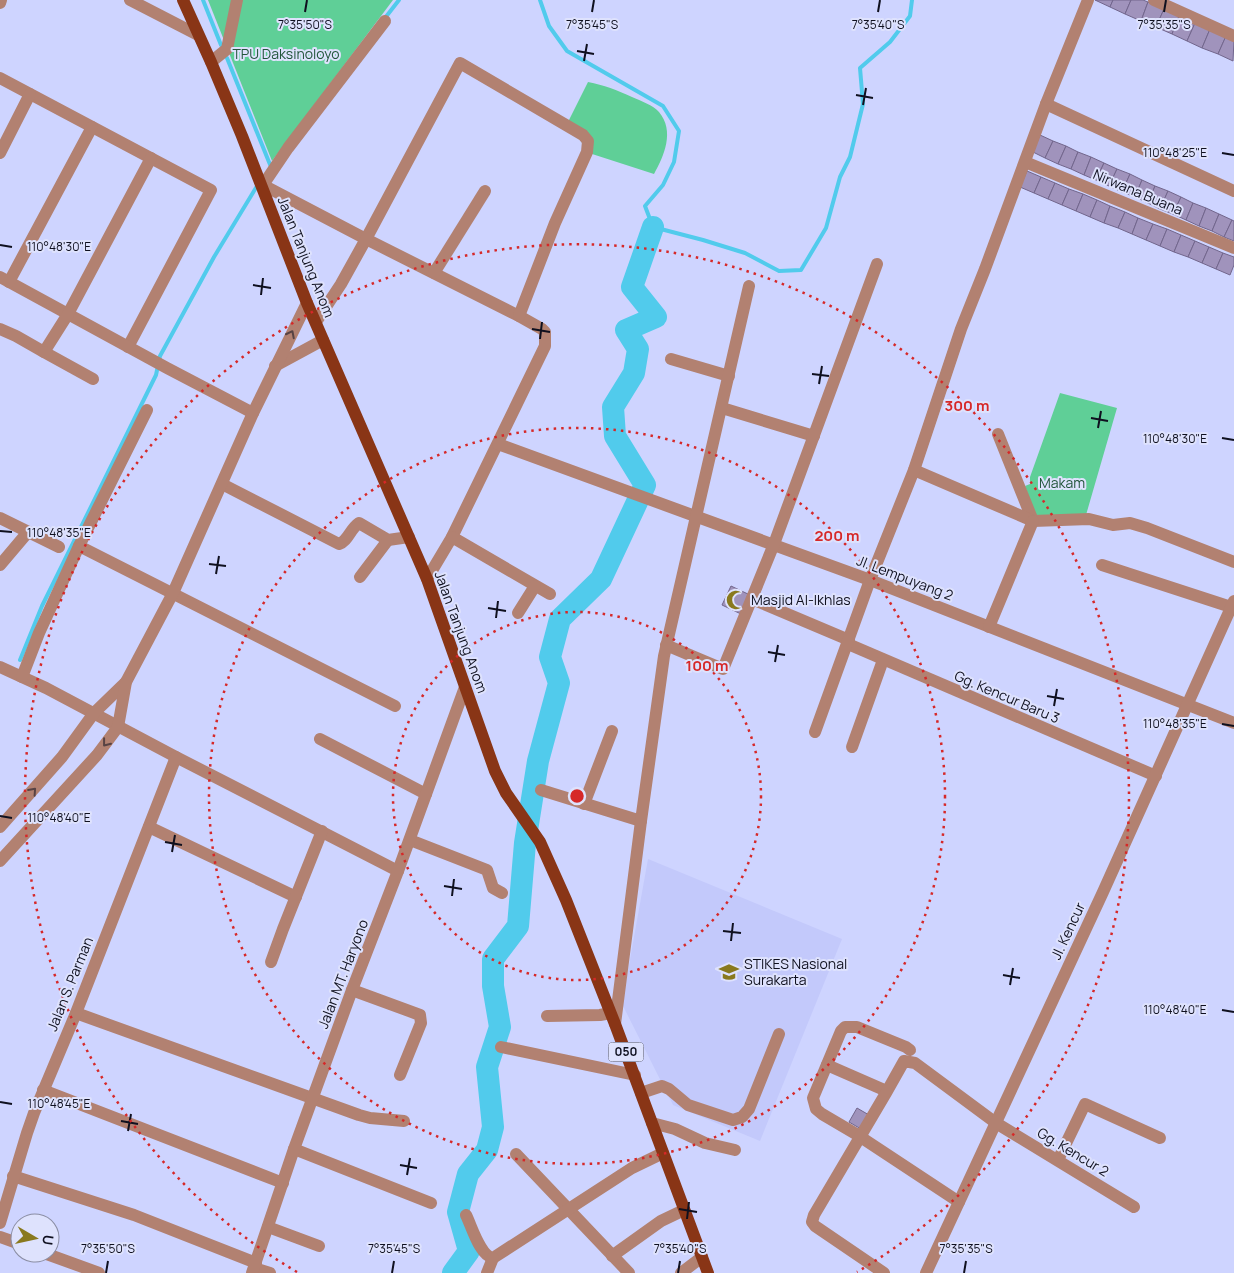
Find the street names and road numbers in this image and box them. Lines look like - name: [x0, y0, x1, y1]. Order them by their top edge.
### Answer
- street label: Nirwana Buana: [1090, 164, 1186, 219]
- street label: Jalan Tanjung Anom: [274, 194, 339, 320]
- street label: Jl. Lempuyang 2: [854, 550, 956, 605]
- street label: Jalan Tanjung Anom: [431, 568, 492, 696]
- street label: Gg. Kencur Baru 3: [952, 666, 1063, 727]
- street label: Jl. Kencur: [1046, 899, 1089, 963]
- street label: Jalan MT. Haryono: [313, 916, 372, 1031]
- street label: Jalan S. Parman: [42, 934, 97, 1034]
- road number: 050: [608, 1042, 644, 1062]
- street label: Gg. Kencur 2: [1034, 1123, 1113, 1180]

